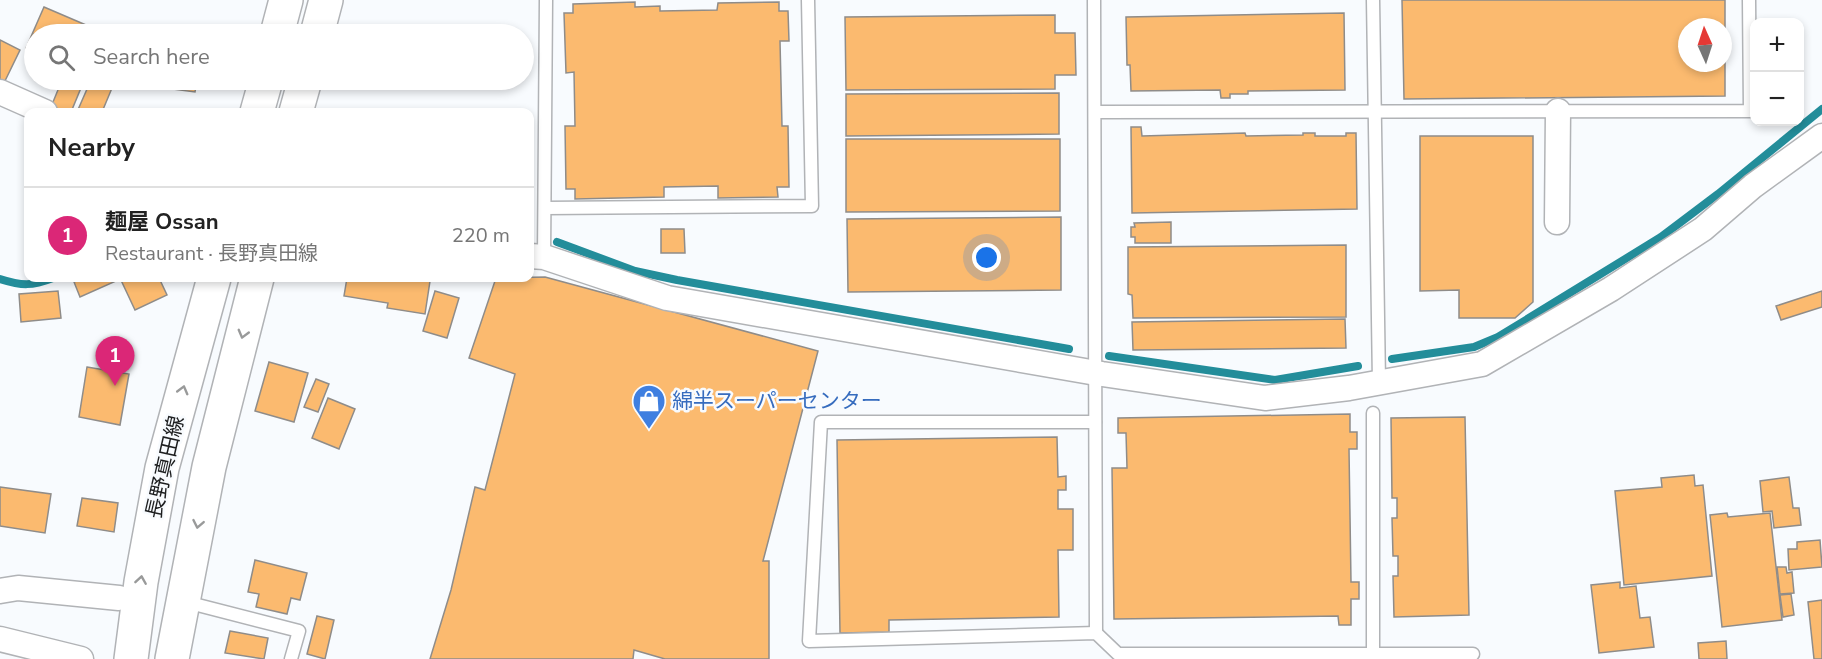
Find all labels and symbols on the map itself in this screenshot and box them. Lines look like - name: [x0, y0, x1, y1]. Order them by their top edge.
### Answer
- north arrow: [1678, 18, 1732, 72]
- your location: [972, 243, 1001, 272]
- one-way arrow: [238, 329, 251, 339]
- pin: 1: [96, 336, 134, 386]
- shop icon: 綿半スーパーセンター: [631, 383, 667, 430]
- one-way arrow: [176, 385, 188, 396]
- place label: 綿半スーパーセンター: [672, 387, 882, 415]
- street label: 長野真田線: [140, 413, 190, 521]
- one-way arrow: [192, 519, 205, 529]
- one-way arrow: [135, 576, 147, 585]

